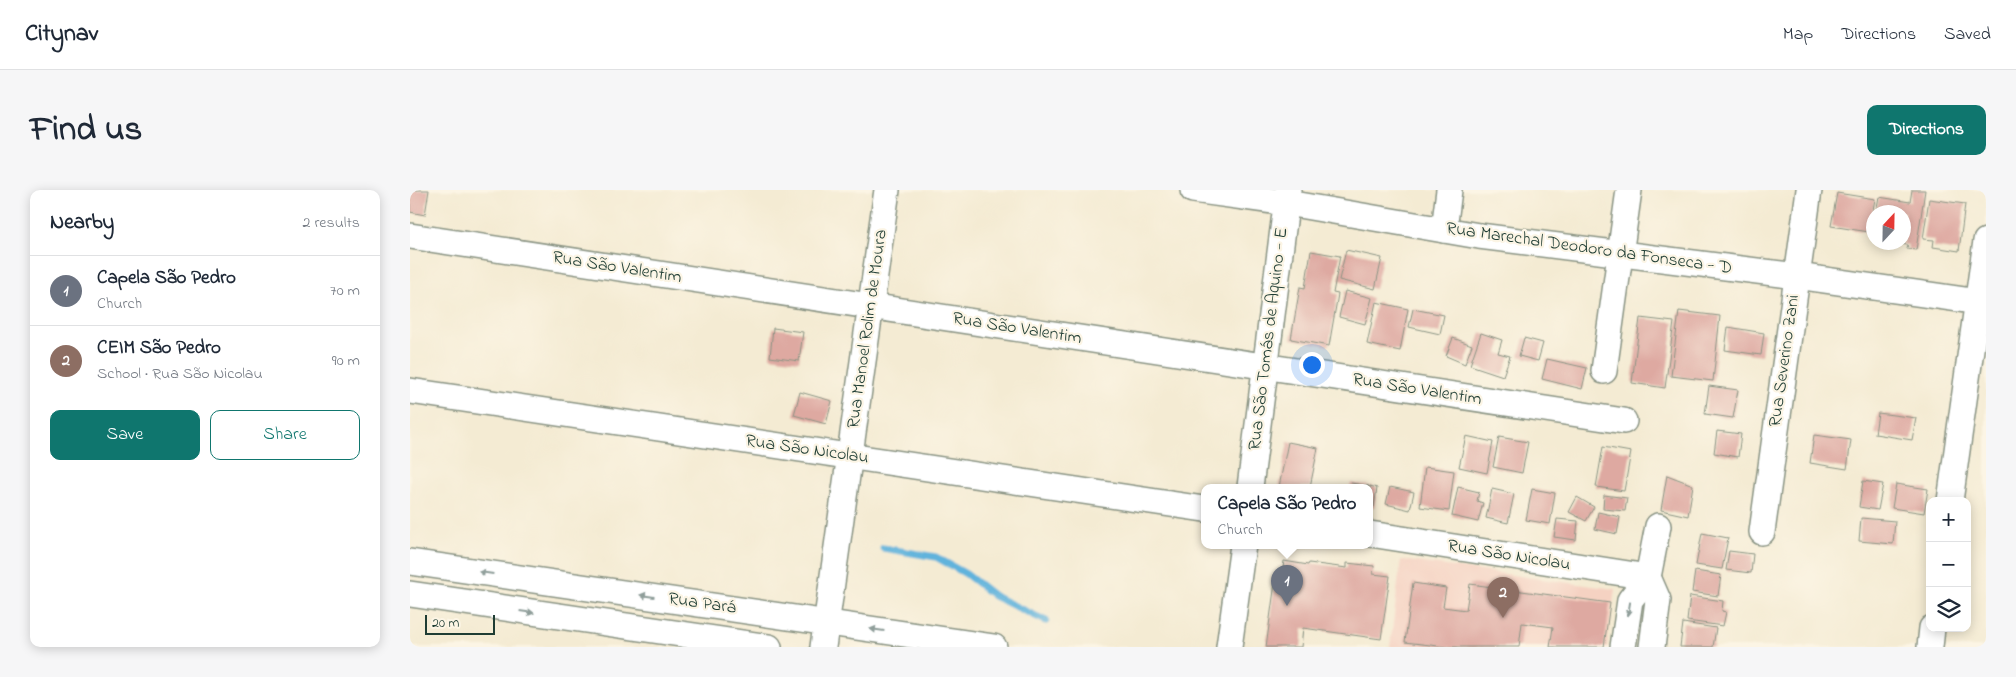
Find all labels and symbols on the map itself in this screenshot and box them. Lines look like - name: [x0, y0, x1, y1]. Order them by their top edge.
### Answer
- north arrow: [1866, 205, 1911, 250]
- street label: Rua Marechal Deodoro da Fonseca - D: [1444, 216, 1734, 282]
- street label: Rua São Tomás de Aquino - E: [1242, 226, 1296, 452]
- street label: Rua Manoel Rolim de Moura: [841, 228, 895, 430]
- street label: Rua São Valentim: [551, 245, 683, 291]
- street label: Rua Severino Zani: [1763, 293, 1807, 429]
- street label: Rua São Valentim: [951, 306, 1083, 352]
- your location: [1299, 352, 1325, 378]
- street label: Rua São Valentim: [1351, 367, 1483, 413]
- street label: Rua São Nicolau: [744, 428, 870, 472]
- street label: Rua São Nicolau: [1446, 533, 1572, 579]
- pin: 1: [1271, 565, 1303, 606]
- one-way arrow: [478, 569, 494, 577]
- pin: 2: [1487, 577, 1519, 618]
- street label: Rua Pará: [666, 586, 738, 622]
- one-way arrow: [638, 592, 654, 600]
- one-way arrow: [1625, 602, 1633, 618]
- one-way arrow: [520, 608, 536, 616]
- scale bar: [425, 612, 495, 635]
- one-way arrow: [868, 626, 884, 634]

